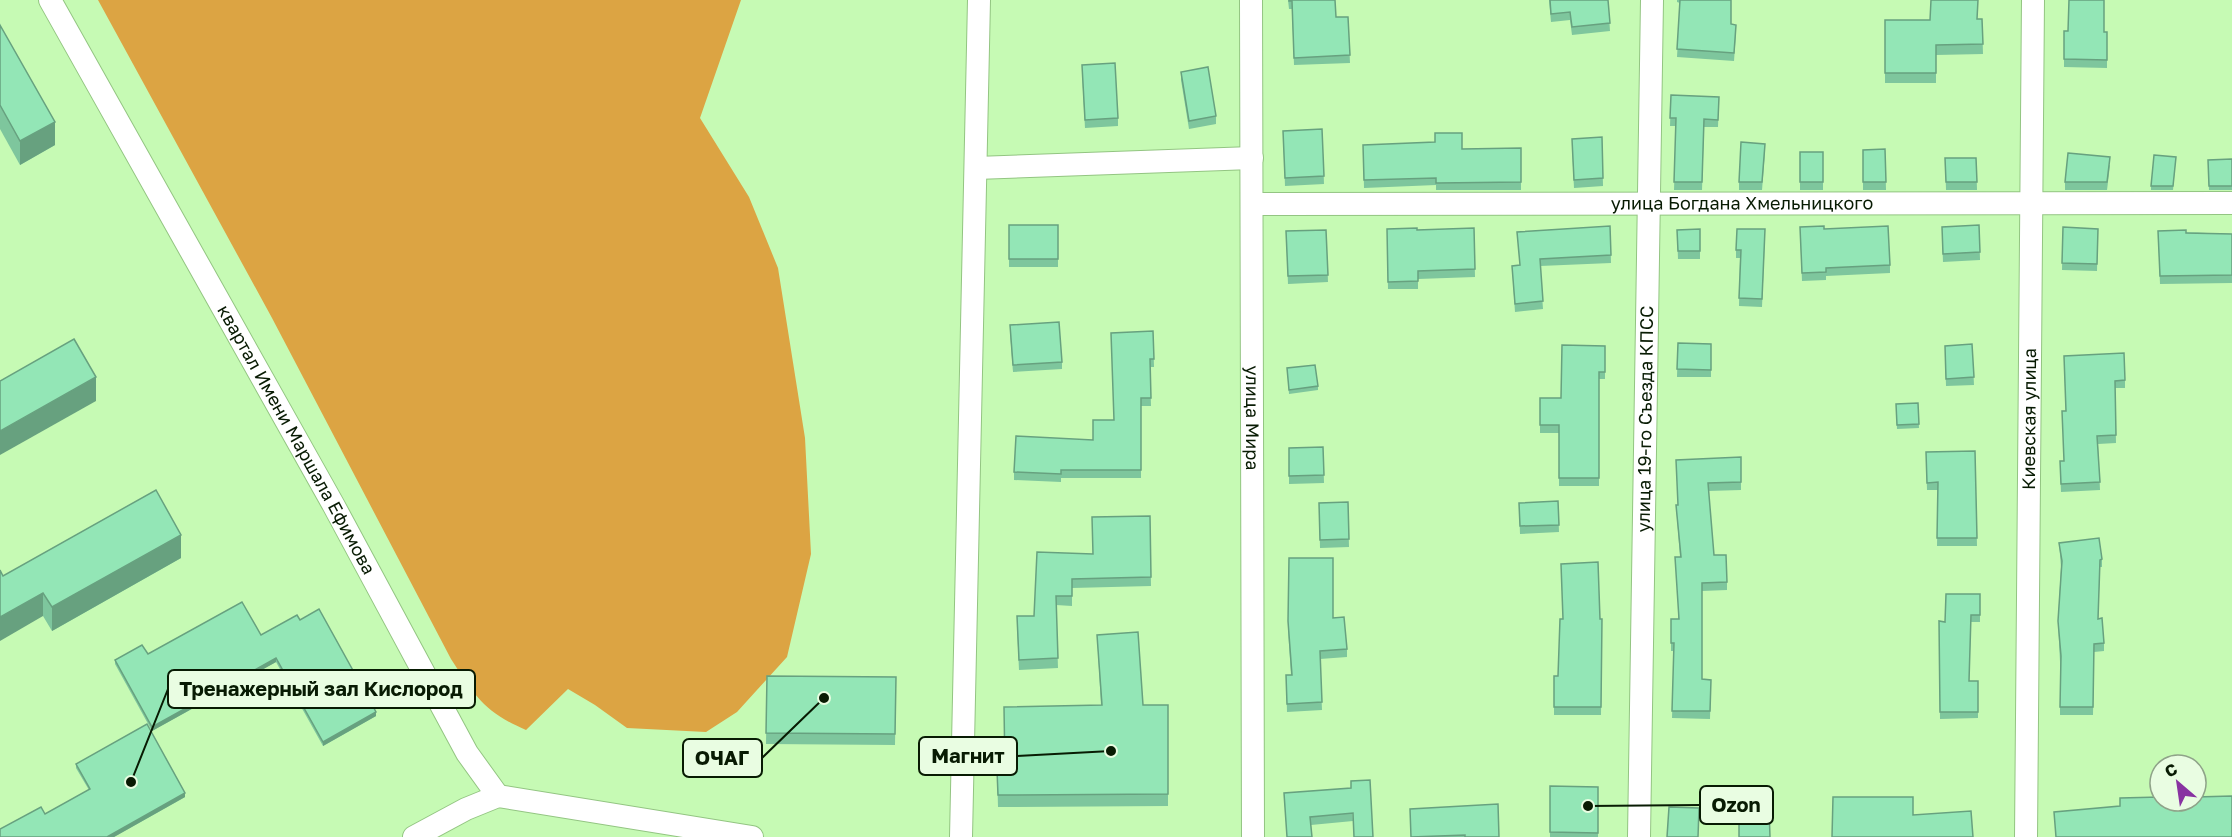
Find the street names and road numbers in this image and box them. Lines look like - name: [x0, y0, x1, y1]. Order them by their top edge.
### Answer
- street label: улица Богдана Хмельницкого: [1611, 191, 1873, 214]
- street label: квартал Имени Маршала Ефимова: [213, 301, 381, 578]
- street label: улица 19-го Съезда КПСС: [1632, 306, 1657, 533]
- street label: Киевская улица: [2017, 348, 2040, 490]
- street label: улица Мира: [1242, 365, 1264, 471]

